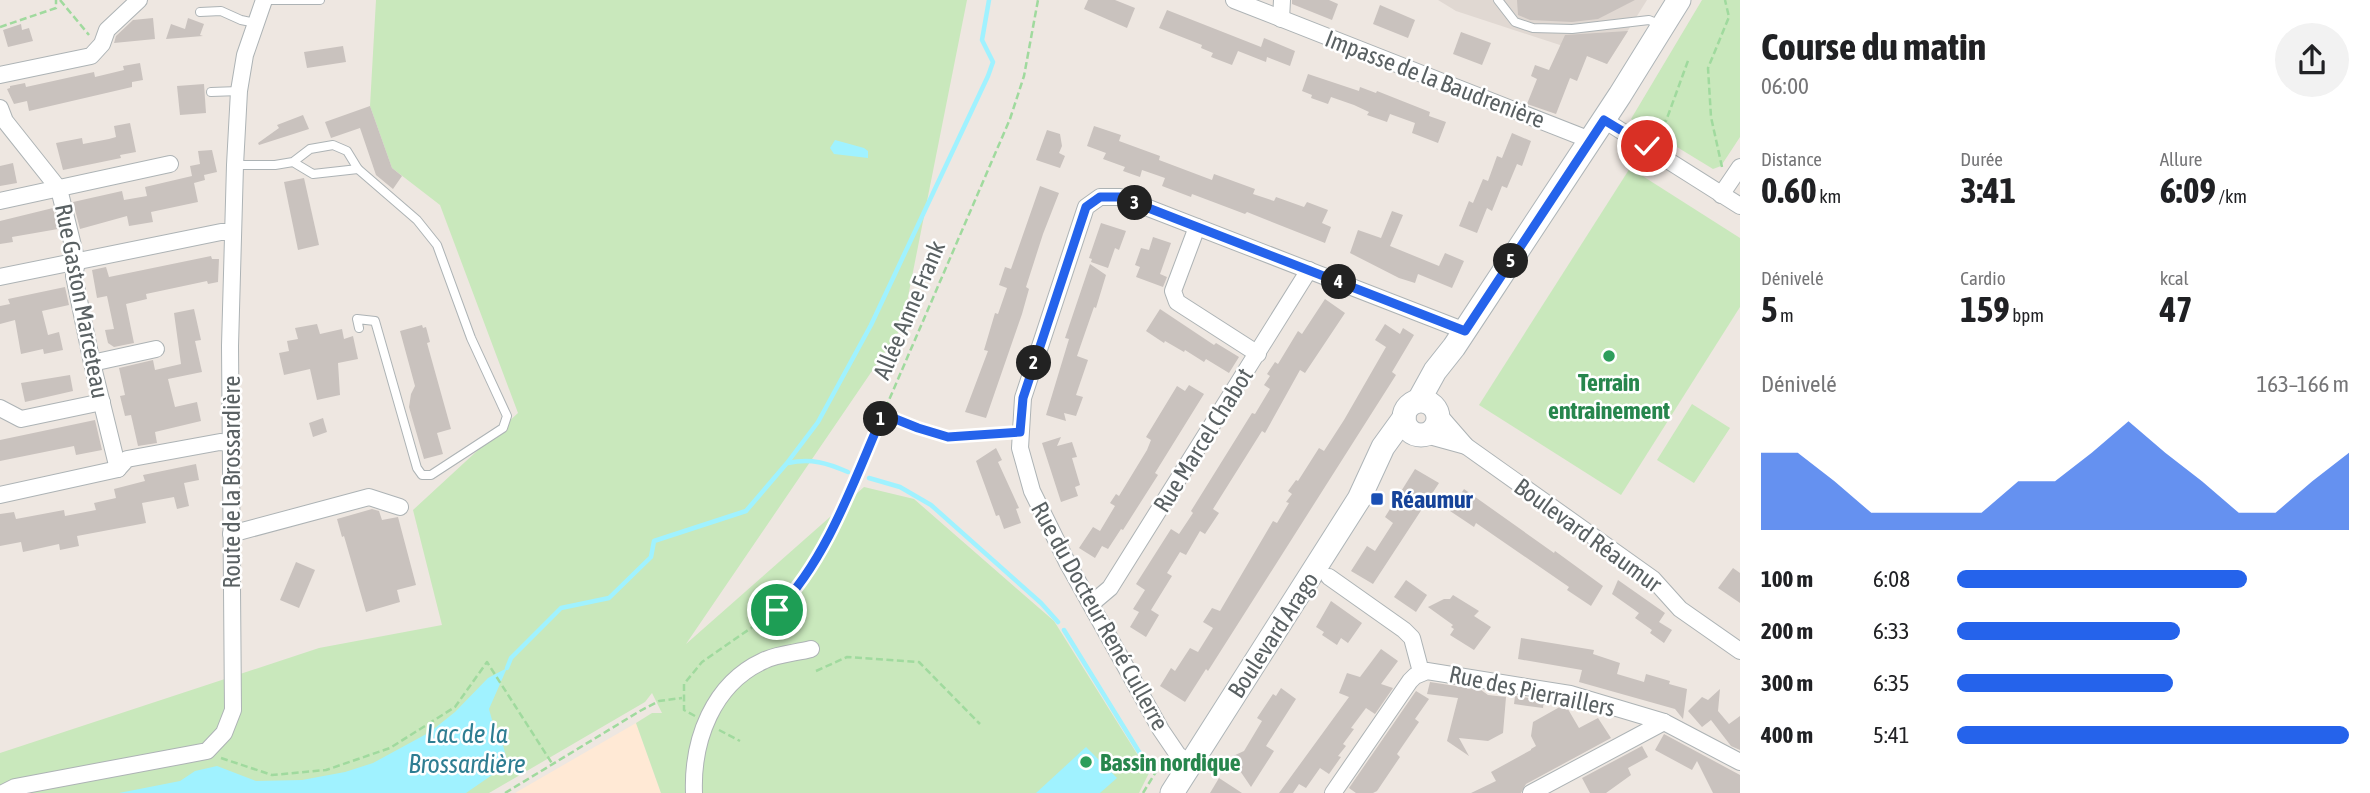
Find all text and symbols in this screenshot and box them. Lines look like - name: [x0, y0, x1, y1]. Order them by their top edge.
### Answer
- button: share: [2275, 23, 2349, 97]
- street label: Impasse de la Baudrenière: [1321, 25, 1549, 133]
- text: Course du matin: [1761, 25, 1986, 68]
- text: 06:00: [1761, 73, 1809, 99]
- pin: [1617, 116, 1677, 176]
- icon: check: [1628, 127, 1666, 165]
- text: Distance: [1761, 148, 1822, 170]
- text: Durée: [1960, 148, 2003, 170]
- text: Allure: [2160, 148, 2202, 170]
- text: 0.60: [1761, 170, 1817, 210]
- text: 3:41: [1960, 170, 2016, 210]
- text: 6:09: [2160, 170, 2216, 210]
- text: km: [1817, 185, 1841, 207]
- text: /km: [2216, 185, 2247, 207]
- pin: 3: [1118, 186, 1152, 220]
- text: 3: [1130, 191, 1139, 213]
- street label: Rue Gaston Marceteau: [50, 202, 114, 400]
- street label: Allée Anne Frank: [868, 236, 950, 383]
- pin: 5: [1494, 244, 1528, 278]
- text: 5: [1506, 249, 1515, 271]
- pin: 4: [1322, 264, 1356, 300]
- text: Dénivelé: [1761, 267, 1824, 289]
- text: Cardio: [1960, 267, 2006, 289]
- text: kcal: [2160, 267, 2189, 289]
- text: 4: [1334, 270, 1343, 292]
- text: 5: [1761, 289, 1777, 329]
- text: 159: [1960, 289, 2010, 329]
- text: 47: [2160, 289, 2193, 329]
- text: m: [1777, 304, 1794, 326]
- text: bpm: [2010, 304, 2044, 326]
- pin: 2: [1016, 346, 1052, 380]
- marker: Terrain entrainement: [1601, 348, 1617, 364]
- text: 2: [1029, 351, 1038, 373]
- street label: Rue Marcel Chabot: [1148, 363, 1258, 517]
- place label: Terrain entrainement: [1548, 369, 1670, 424]
- text: Dénivelé: [1761, 371, 1837, 397]
- text: 163–166 m: [2256, 371, 2349, 397]
- street label: Route de la Brossardière: [218, 376, 245, 588]
- pin: 1: [864, 402, 898, 436]
- text: 1: [876, 407, 885, 429]
- street label: Boulevard Réaumur: [1509, 473, 1668, 598]
- place label: Réaumur: [1391, 486, 1474, 513]
- marker: Réaumur: [1369, 491, 1385, 507]
- street label: Rue du Docteur René Cullerre: [1026, 497, 1174, 735]
- text: 100 m: [1761, 566, 1813, 592]
- text: 6:08: [1873, 566, 1910, 592]
- street label: Boulevard Arago: [1222, 567, 1324, 703]
- pin: [747, 580, 807, 640]
- icon: arrive: [758, 591, 796, 629]
- text: 200 m: [1761, 618, 1813, 644]
- text: 6:33: [1873, 618, 1910, 644]
- street label: Rue des Pierraillers: [1447, 660, 1617, 722]
- text: 300 m: [1761, 670, 1813, 696]
- text: 6:35: [1873, 670, 1910, 696]
- water label: Lac de la Brossardière: [408, 719, 526, 779]
- text: 400 m: [1761, 722, 1813, 748]
- text: 5:41: [1873, 722, 1910, 748]
- place label: Bassin nordique: [1100, 749, 1241, 776]
- marker: Bassin nordique: [1078, 754, 1094, 770]

